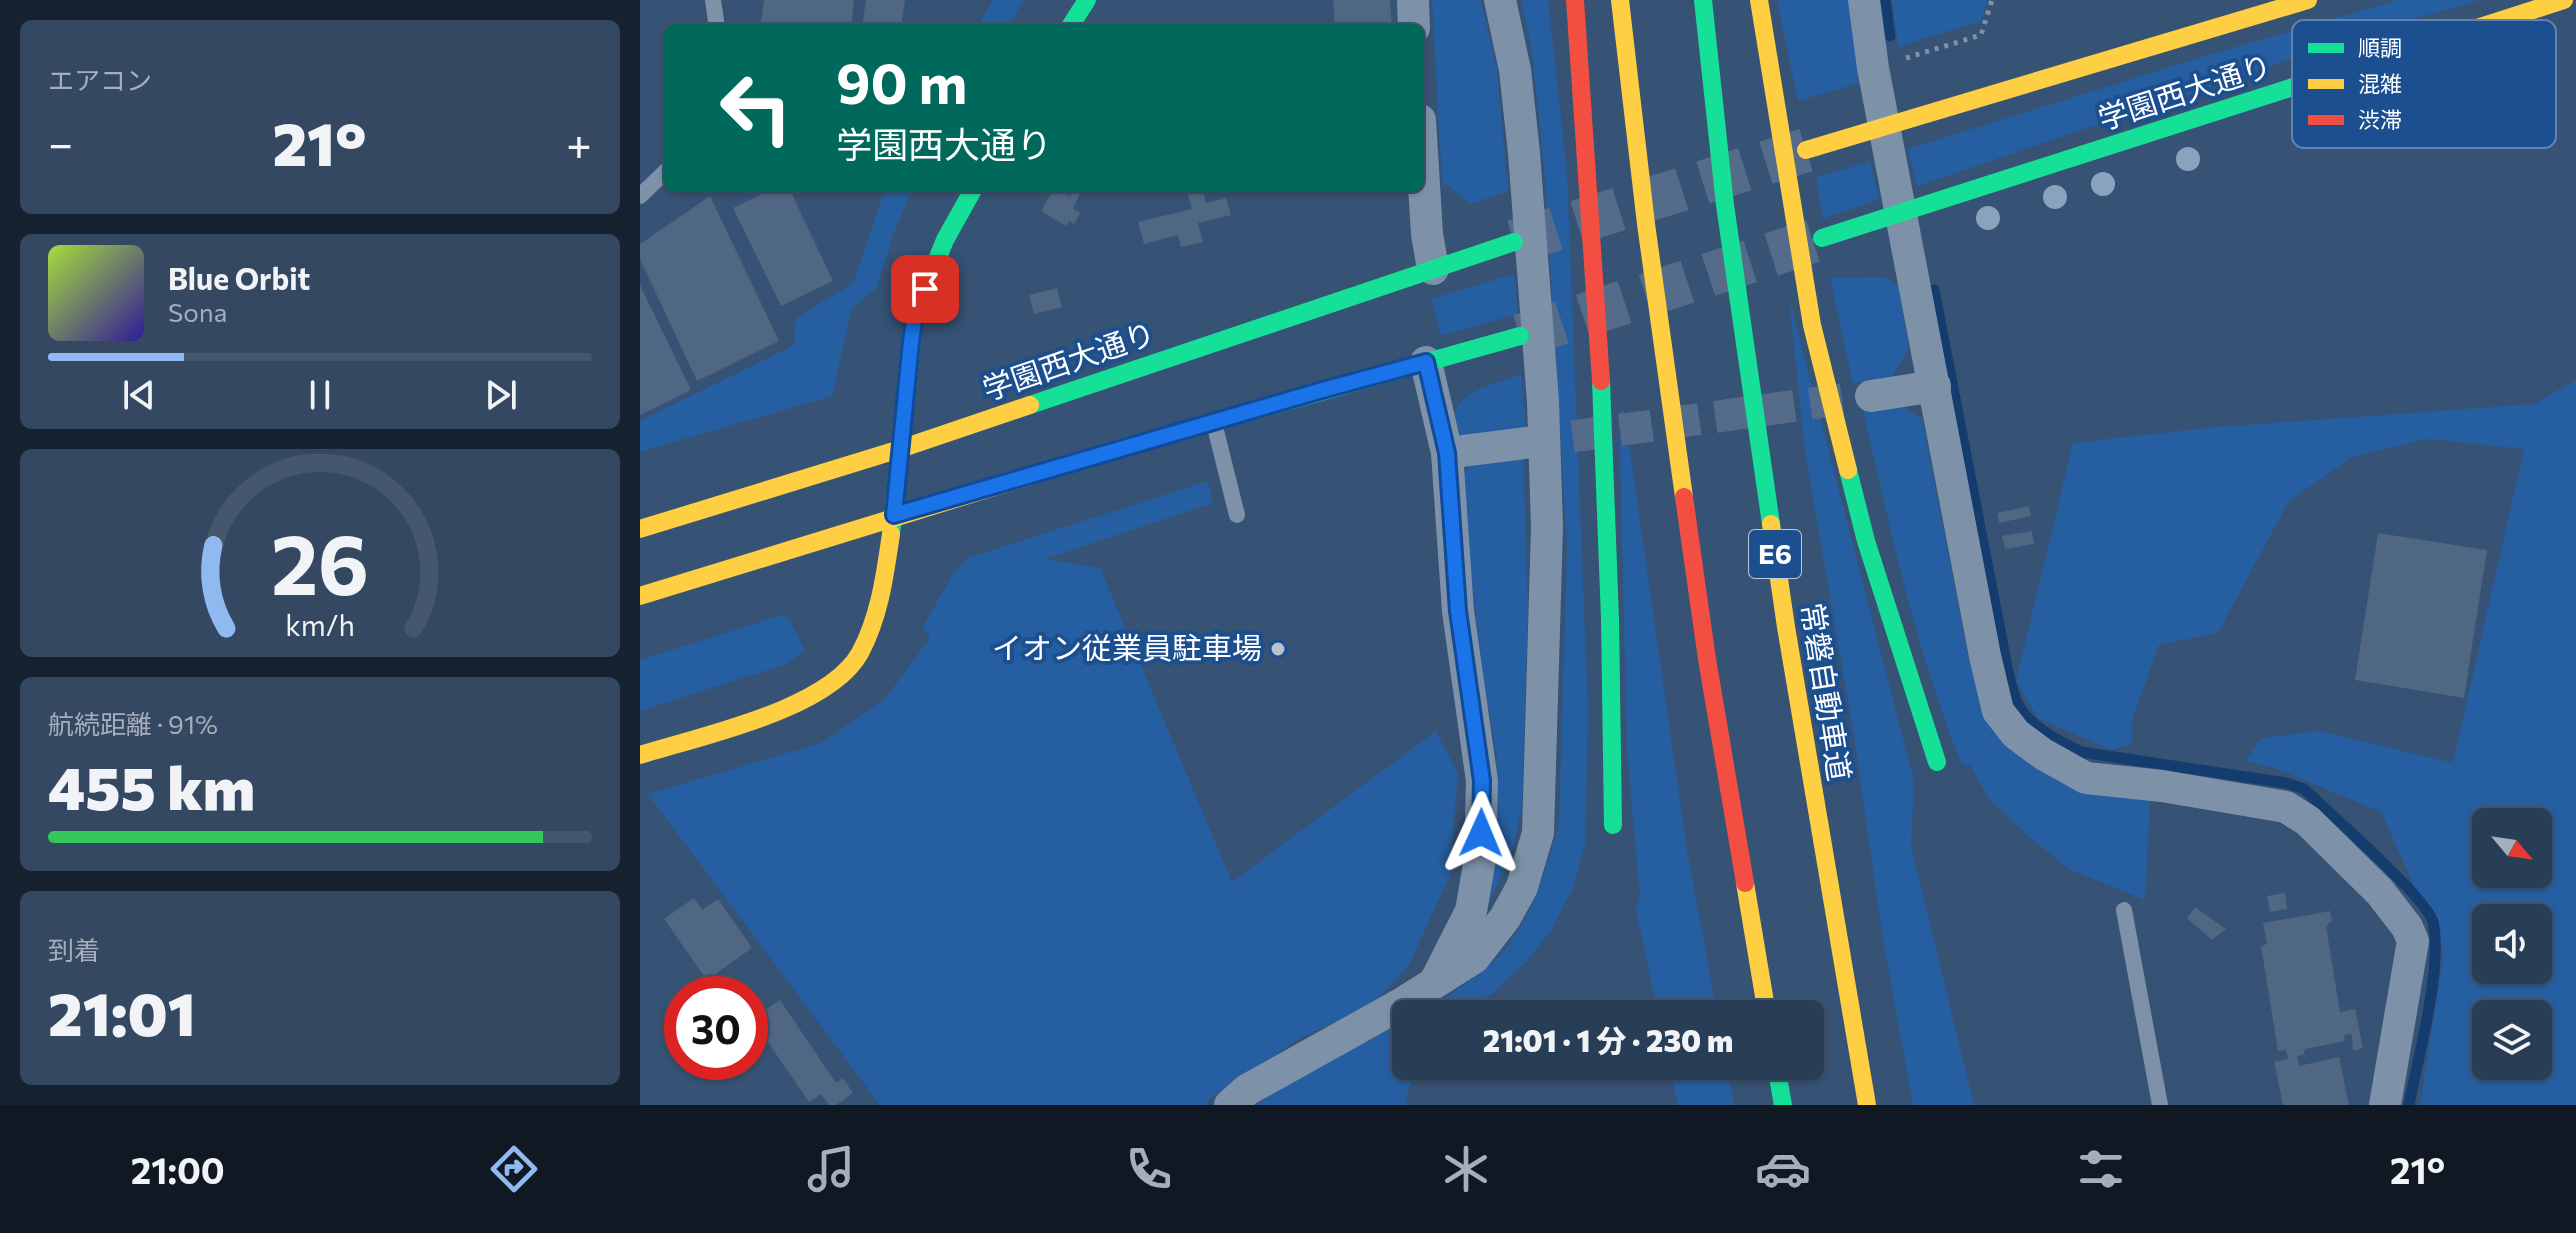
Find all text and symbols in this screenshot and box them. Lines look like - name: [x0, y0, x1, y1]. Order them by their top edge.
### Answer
- legend: [2292, 20, 2556, 148]
- text: 順調: [2358, 34, 2402, 61]
- street label: 学園西大通り: [2093, 45, 2276, 136]
- text: 90 m: [836, 47, 967, 116]
- icon: left: [704, 56, 808, 160]
- text: エアコン: [48, 64, 152, 95]
- text: 混雑: [2358, 70, 2402, 97]
- text: 21°: [272, 105, 367, 178]
- text: 渋滞: [2358, 106, 2402, 133]
- text: −: [48, 115, 73, 169]
- text: +: [566, 115, 592, 169]
- text: 学園西大通り: [836, 121, 1052, 165]
- pin: [891, 255, 959, 323]
- text: Blue Orbit: [168, 259, 310, 296]
- icon: arrive: [903, 267, 947, 311]
- text: Sona: [168, 296, 227, 327]
- street label: 学園西大通り: [977, 313, 1159, 406]
- icon: previous: [117, 373, 161, 417]
- icon: pause: [298, 373, 342, 417]
- icon: next: [479, 373, 523, 417]
- text: 26: [271, 509, 369, 611]
- road number: E6: [1749, 530, 1801, 578]
- street label: 常磐自動車道: [1795, 600, 1860, 783]
- text: km/h: [285, 607, 355, 642]
- place label: イオン従業員駐車場: [992, 628, 1262, 665]
- marker: イオン従業員駐車場: [1269, 640, 1287, 658]
- text: 航続距離 · 91%: [48, 708, 218, 739]
- text: 455 km: [48, 749, 255, 822]
- position arrow: [1439, 791, 1523, 875]
- north arrow: [2472, 808, 2552, 888]
- map controls: [2472, 808, 2552, 1080]
- button: sound: [2472, 904, 2552, 984]
- text: 到着: [48, 934, 100, 965]
- text: 21:01: [48, 975, 196, 1048]
- speed limit sign: 30: [664, 976, 768, 1080]
- button: layers: [2472, 1000, 2552, 1080]
- text: 21:01 · 1 分 · 230 m: [1483, 1021, 1733, 1058]
- icon: directions: [486, 1141, 542, 1197]
- icon: music: [803, 1141, 859, 1197]
- icon: phone: [1121, 1141, 1177, 1197]
- icon: climate: [1438, 1141, 1494, 1197]
- icon: car: [1755, 1141, 1811, 1197]
- icon: filters: [2073, 1141, 2129, 1197]
- text: 21:00: [131, 1147, 225, 1191]
- text: 21°: [2390, 1147, 2445, 1191]

